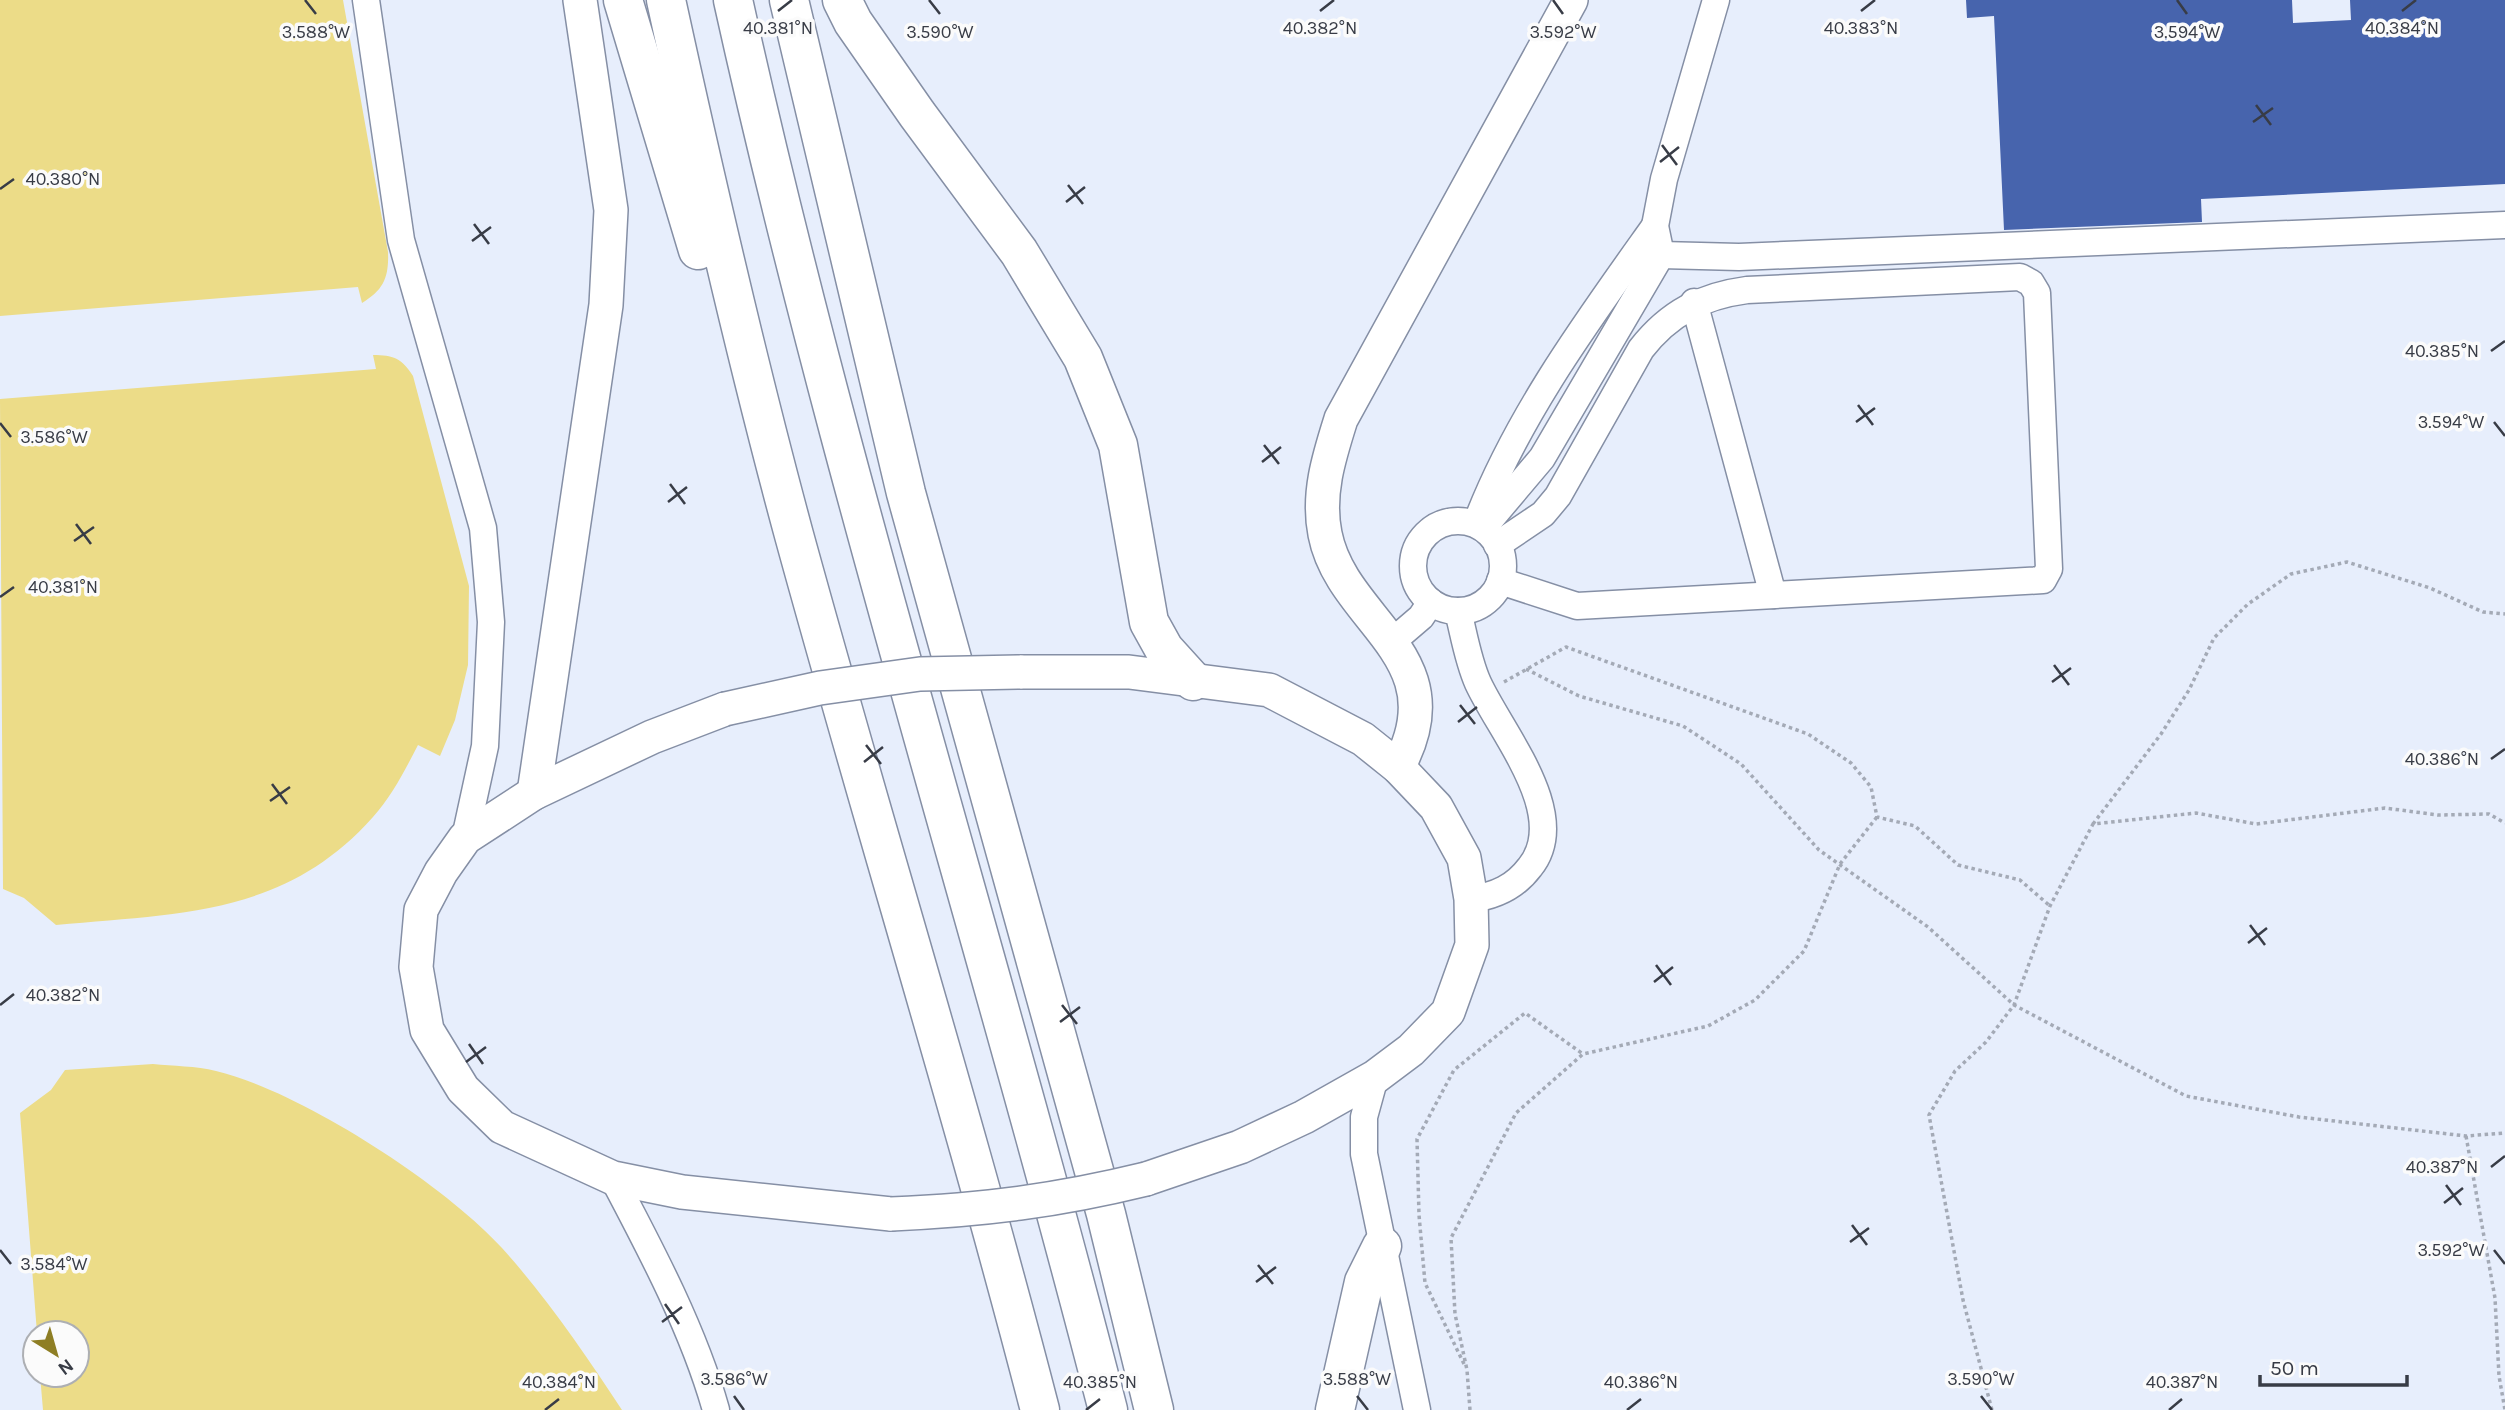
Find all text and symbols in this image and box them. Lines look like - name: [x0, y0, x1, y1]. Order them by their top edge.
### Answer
- text: 40.381°N: [743, 17, 813, 39]
- text: 40.382°N: [1283, 17, 1357, 39]
- text: 40.383°N: [1824, 17, 1898, 39]
- text: 40.384°N: [2365, 17, 2439, 39]
- text: 3.588°W: [282, 21, 350, 43]
- text: 3.590°W: [906, 21, 974, 43]
- text: 3.592°W: [1529, 21, 1597, 43]
- text: 3.594°W: [2154, 21, 2220, 43]
- text: 40.380°N: [26, 168, 100, 190]
- text: 40.385°N: [2405, 340, 2479, 362]
- text: 3.594°W: [2418, 411, 2484, 433]
- text: 3.586°W: [20, 426, 88, 448]
- text: 40.381°N: [28, 576, 98, 598]
- text: 40.386°N: [2405, 748, 2479, 770]
- text: 40.382°N: [26, 984, 100, 1006]
- text: 40.387°N: [2406, 1156, 2478, 1178]
- text: 3.592°W: [2417, 1239, 2485, 1261]
- text: 3.584°W: [20, 1253, 88, 1275]
- north arrow: [21, 1319, 91, 1389]
- scale bar: [2260, 1344, 2407, 1388]
- text: N: [54, 1354, 78, 1380]
- text: 50 m: [2270, 1356, 2319, 1380]
- text: 3.586°W: [700, 1368, 768, 1390]
- text: 3.588°W: [1323, 1368, 1391, 1390]
- text: 3.590°W: [1947, 1368, 2015, 1390]
- text: 40.384°N: [522, 1371, 596, 1393]
- text: 40.385°N: [1063, 1371, 1137, 1393]
- text: 40.386°N: [1604, 1371, 1678, 1393]
- text: 40.387°N: [2146, 1371, 2218, 1393]

